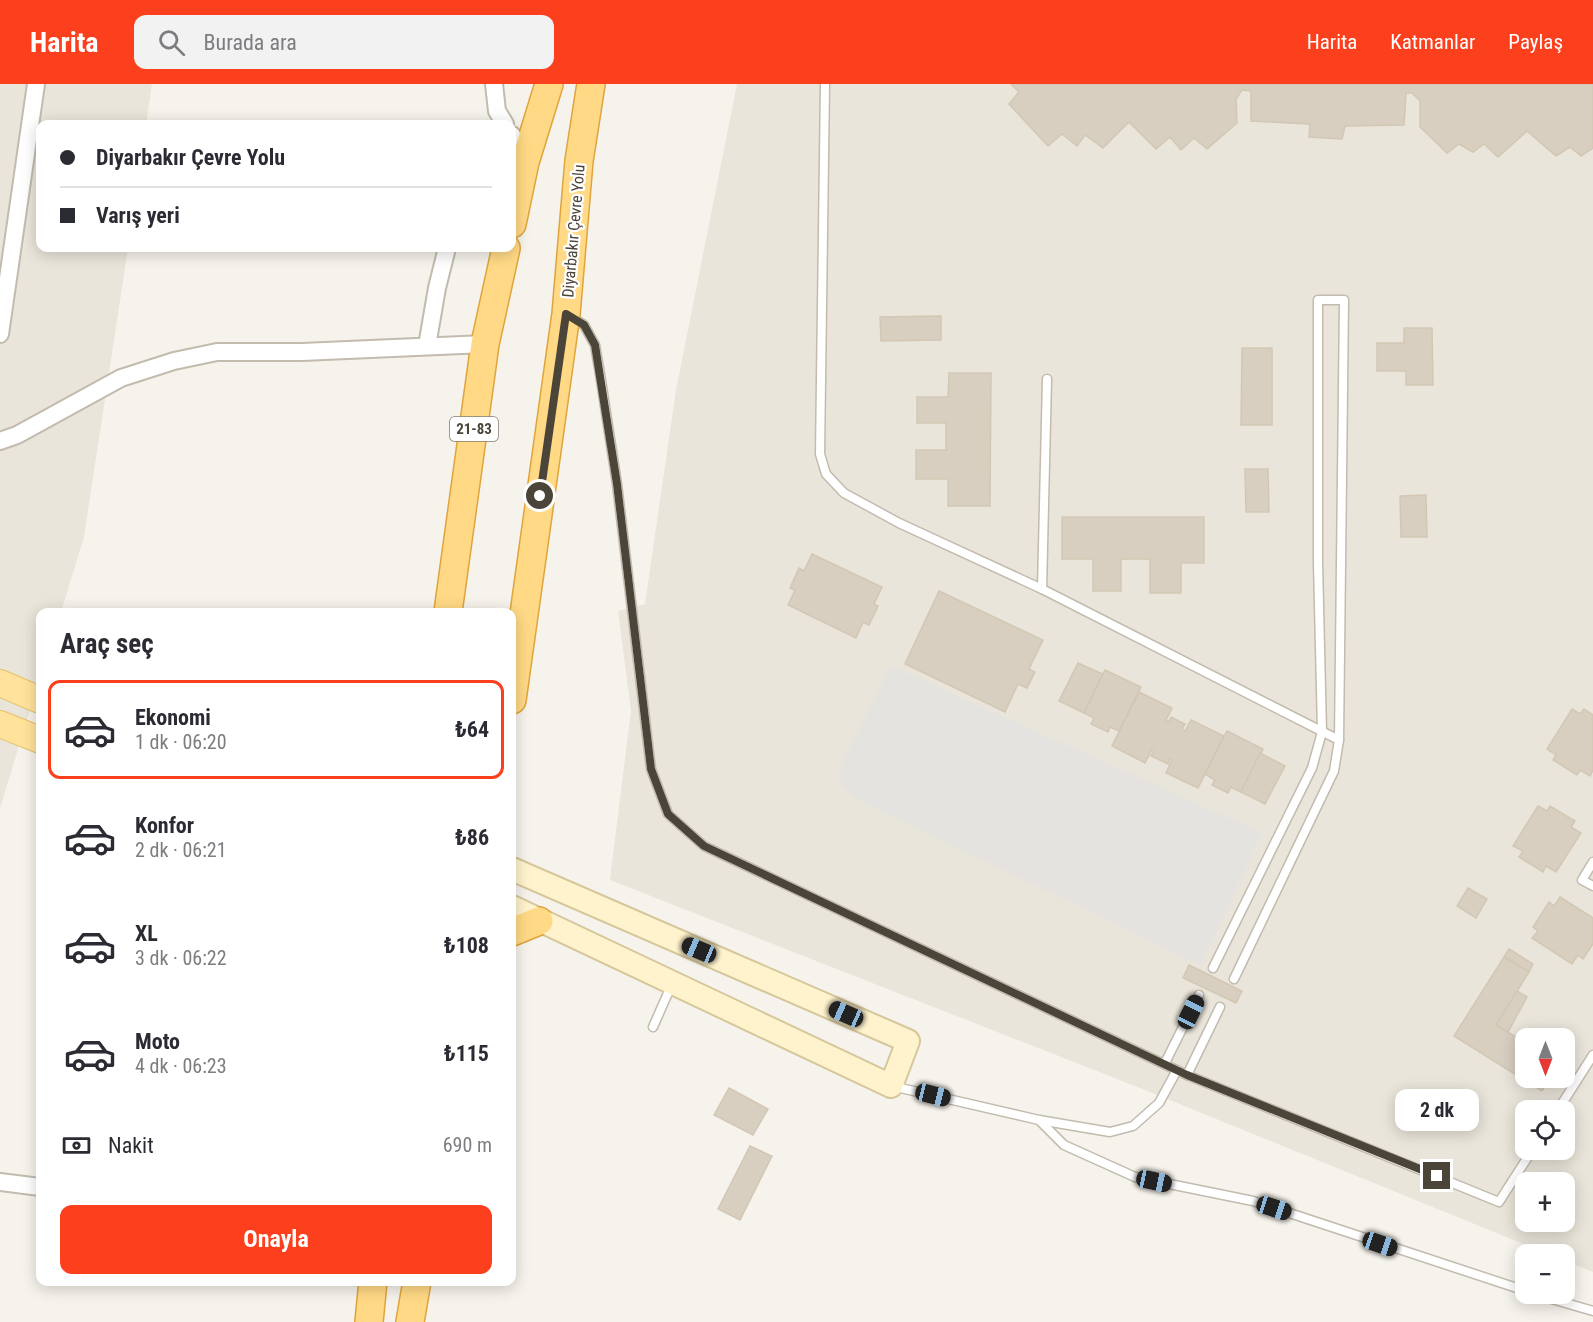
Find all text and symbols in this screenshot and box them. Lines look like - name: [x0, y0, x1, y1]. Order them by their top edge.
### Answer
- search box: [134, 15, 554, 69]
- text: Harita: [30, 26, 98, 59]
- icon: search: [155, 26, 188, 59]
- text: Burada ara: [203, 30, 297, 55]
- text: Harita: [1307, 30, 1357, 54]
- text: Katmanlar: [1390, 30, 1475, 54]
- text: Paylaş: [1508, 30, 1563, 54]
- text: Diyarbakır Çevre Yolu: [96, 145, 285, 170]
- street label: Diyarbakır Çevre Yolu: [558, 164, 589, 298]
- text: Varış yeri: [96, 203, 180, 228]
- road number: 21-83: [450, 417, 498, 441]
- route start: [526, 482, 553, 509]
- text: Araç seç: [60, 628, 154, 660]
- icon: car: [63, 703, 117, 757]
- text: Ekonomi: [135, 705, 211, 730]
- text: ₺64: [455, 717, 489, 742]
- text: 1 dk · 06:20: [135, 730, 227, 754]
- icon: car: [63, 811, 117, 865]
- text: Konfor: [135, 813, 194, 838]
- text: ₺86: [455, 825, 489, 850]
- text: 2 dk · 06:21: [135, 838, 227, 862]
- icon: car: [63, 919, 117, 973]
- text: XL: [135, 921, 158, 946]
- text: ₺108: [444, 933, 489, 958]
- car: [679, 935, 719, 965]
- text: 3 dk · 06:22: [135, 946, 227, 970]
- car: [1175, 992, 1207, 1032]
- car: [826, 998, 866, 1030]
- icon: car: [63, 1027, 117, 1081]
- north arrow: [1515, 1028, 1575, 1088]
- map controls: [1515, 1028, 1575, 1304]
- text: Moto: [135, 1029, 180, 1054]
- text: ₺115: [444, 1041, 489, 1066]
- text: 4 dk · 06:23: [135, 1054, 227, 1078]
- car: [913, 1082, 953, 1108]
- callout: 2 dk: [1395, 1089, 1479, 1131]
- text: 2 dk: [1420, 1098, 1454, 1122]
- button: locate: [1515, 1100, 1575, 1160]
- icon: cash: [60, 1129, 93, 1162]
- text: Nakit: [108, 1133, 154, 1158]
- text: 690 m: [443, 1133, 492, 1157]
- route end: [1423, 1162, 1450, 1189]
- car: [1135, 1168, 1173, 1194]
- button: +: [1515, 1172, 1575, 1232]
- car: [1254, 1194, 1294, 1222]
- button: Onayla: [60, 1205, 492, 1274]
- car: [1360, 1230, 1400, 1258]
- button: −: [1515, 1244, 1575, 1304]

